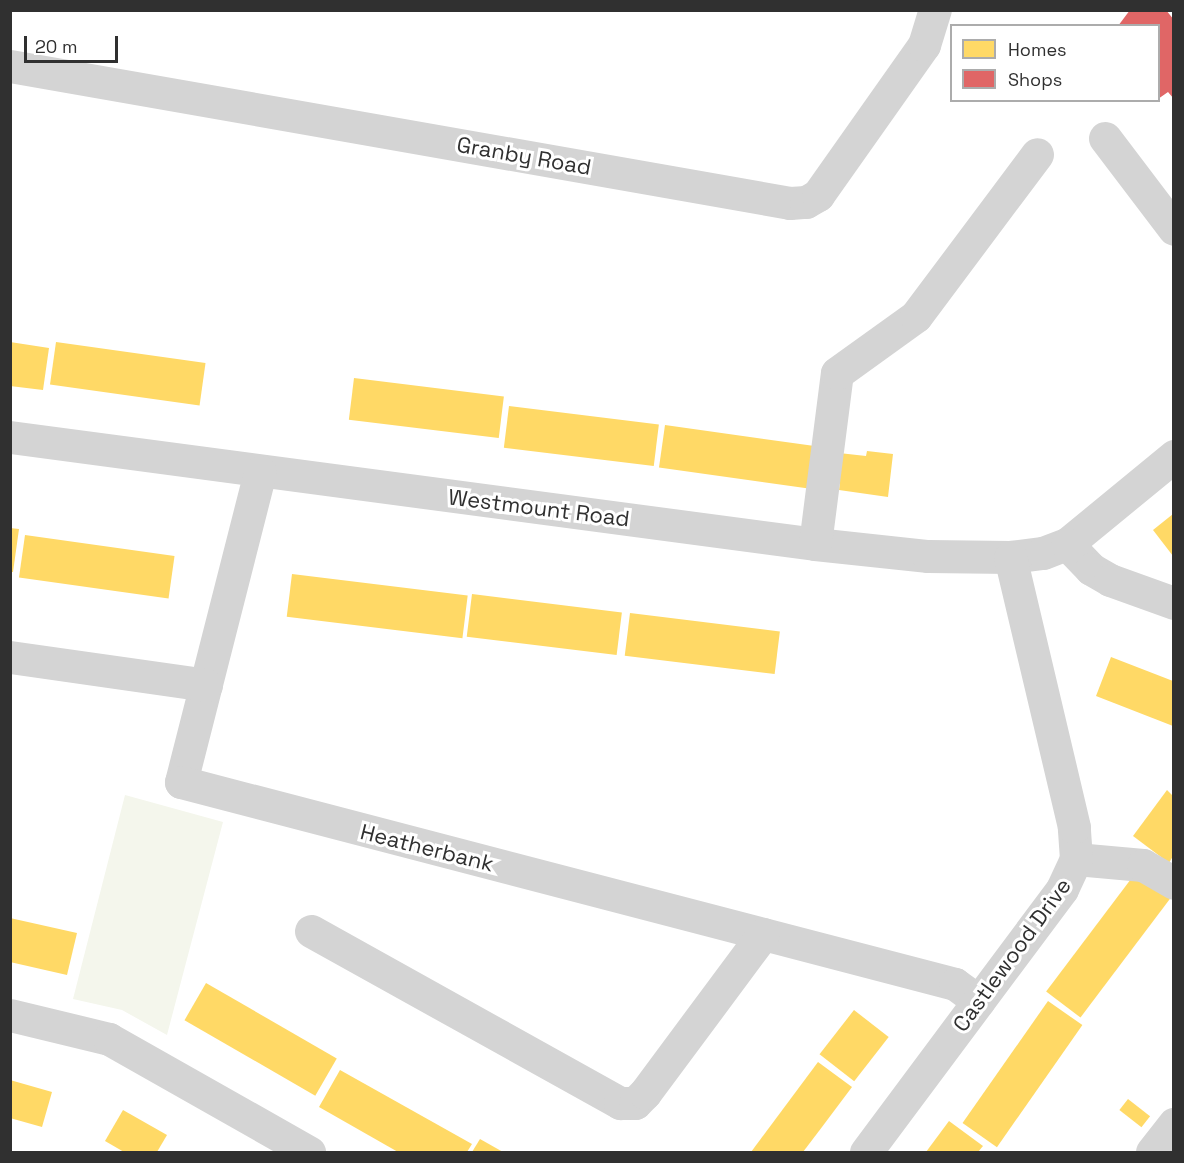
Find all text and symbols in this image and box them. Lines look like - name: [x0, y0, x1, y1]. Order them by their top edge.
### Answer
- scale bar: [27, 24, 122, 62]
- legend: [950, 24, 1160, 102]
- text: 20 m: [35, 35, 78, 58]
- text: Homes: [1008, 38, 1067, 61]
- text: Shops: [1008, 68, 1062, 91]
- street label: Granby Road: [455, 131, 593, 181]
- street label: Westmount Road: [447, 484, 631, 532]
- street label: Heatherbank: [358, 819, 496, 877]
- street label: Castlewood Drive: [947, 873, 1077, 1037]

